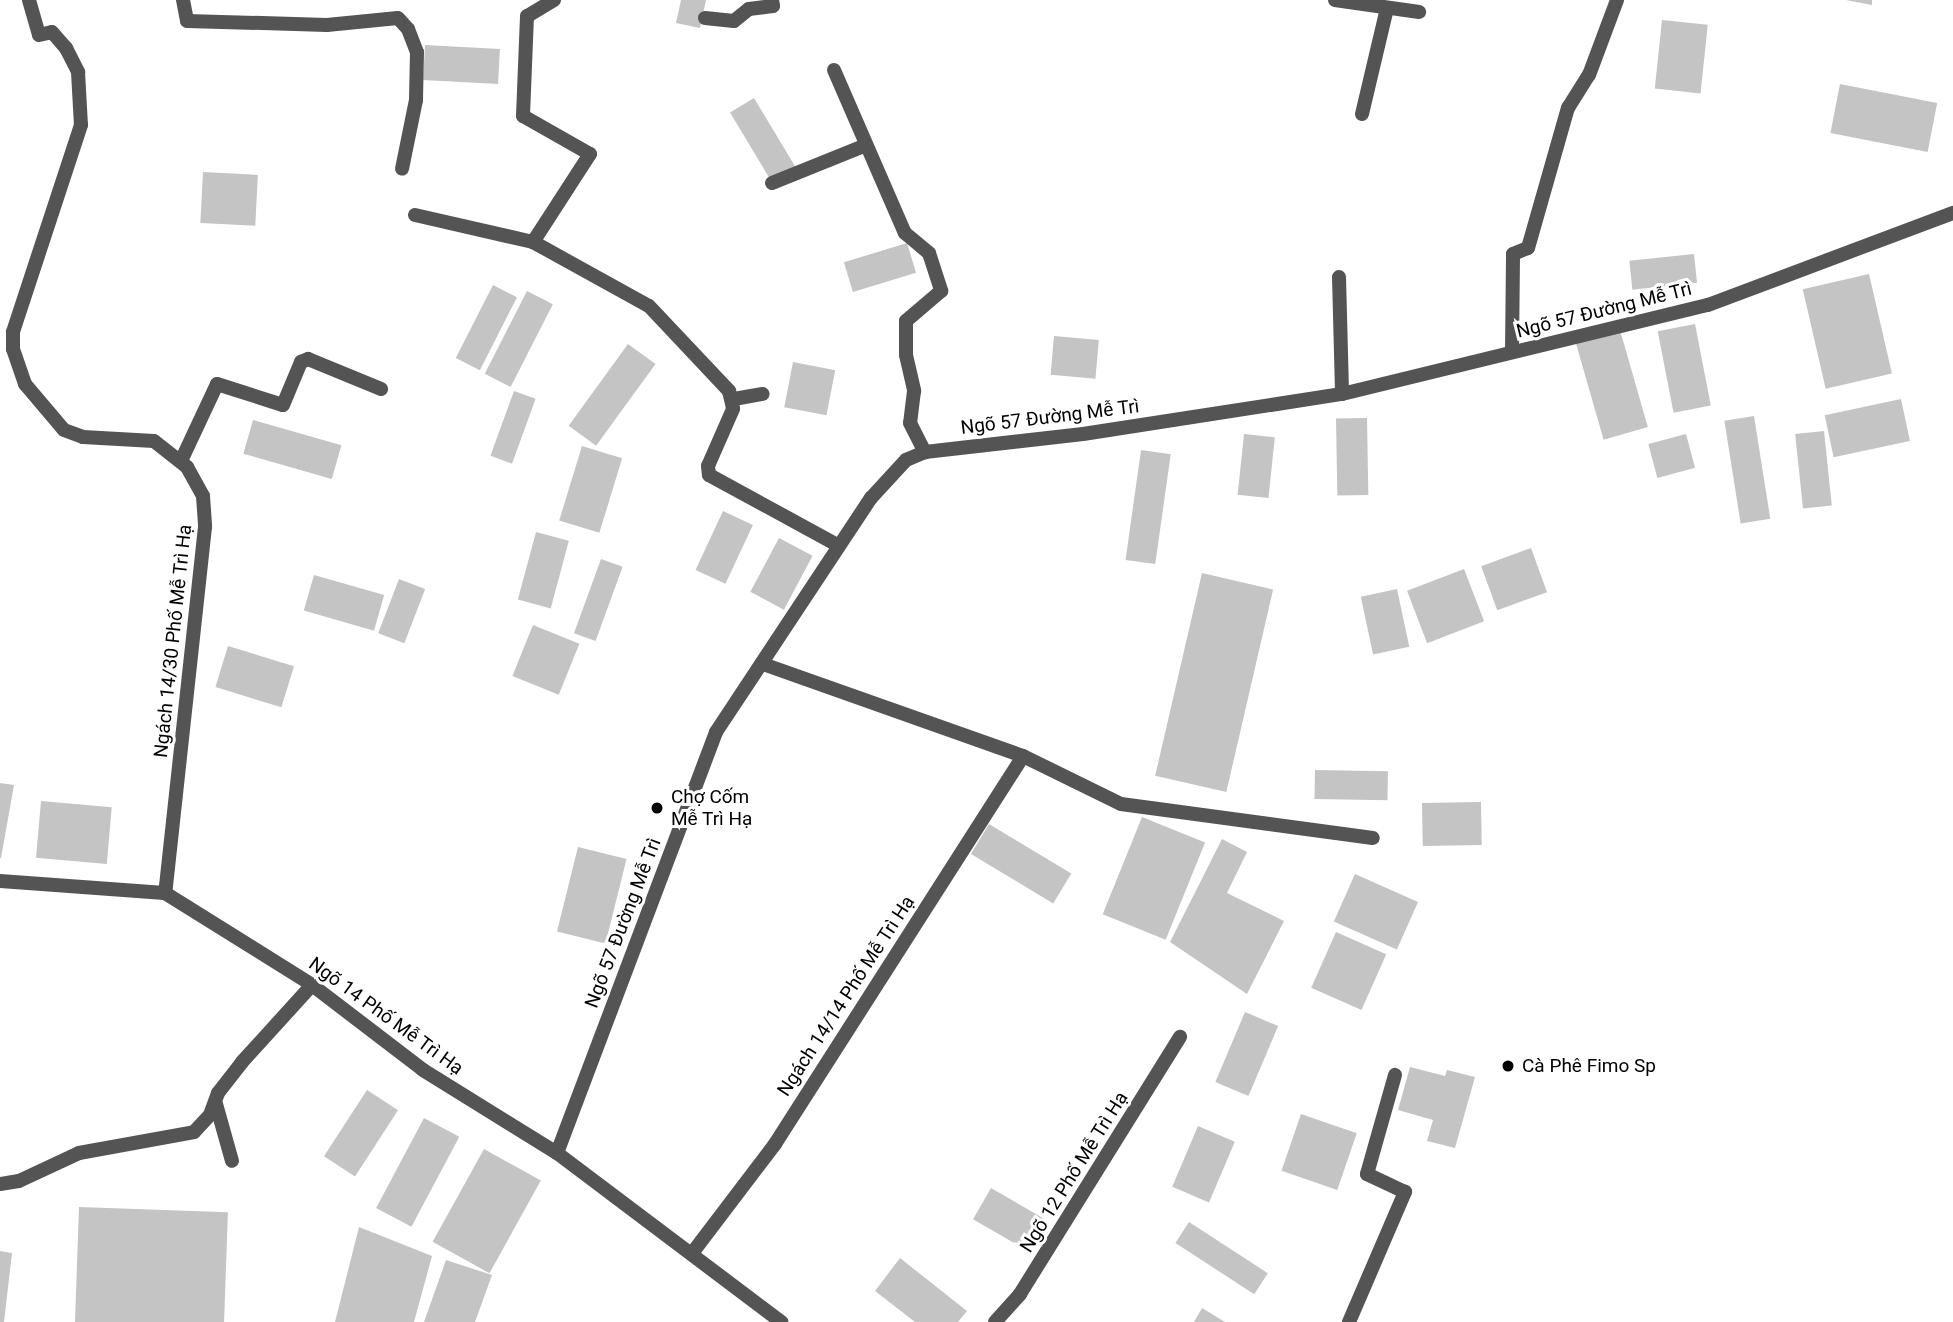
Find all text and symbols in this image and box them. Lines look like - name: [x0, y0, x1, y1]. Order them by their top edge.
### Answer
- street label: Ngõ 57 Đường Mễ Trì: [1514, 277, 1694, 343]
- street label: Ngõ 57 Đường Mễ Trì: [959, 395, 1141, 439]
- street label: Ngách 14/30 Phố Mễ Trì Hạ: [149, 523, 197, 759]
- place label: Chợ Cốm Mễ Trì Hạ: [671, 786, 753, 830]
- marker: Chợ Cốm Mễ Trì Hạ: [649, 800, 665, 816]
- street label: Ngõ 57 Đường Mễ Trì: [580, 835, 666, 1011]
- street label: Ngách 14/14 Phố Mễ Trì Hạ: [773, 891, 919, 1101]
- street label: Ngõ 14 Phố Mễ Trì Hạ: [304, 952, 468, 1080]
- place label: Cà Phê Fimo Sp: [1522, 1055, 1656, 1077]
- marker: Cà Phê Fimo Sp: [1500, 1058, 1516, 1074]
- street label: Ngõ 12 Phố Mễ Trì Hạ: [1015, 1087, 1133, 1257]

